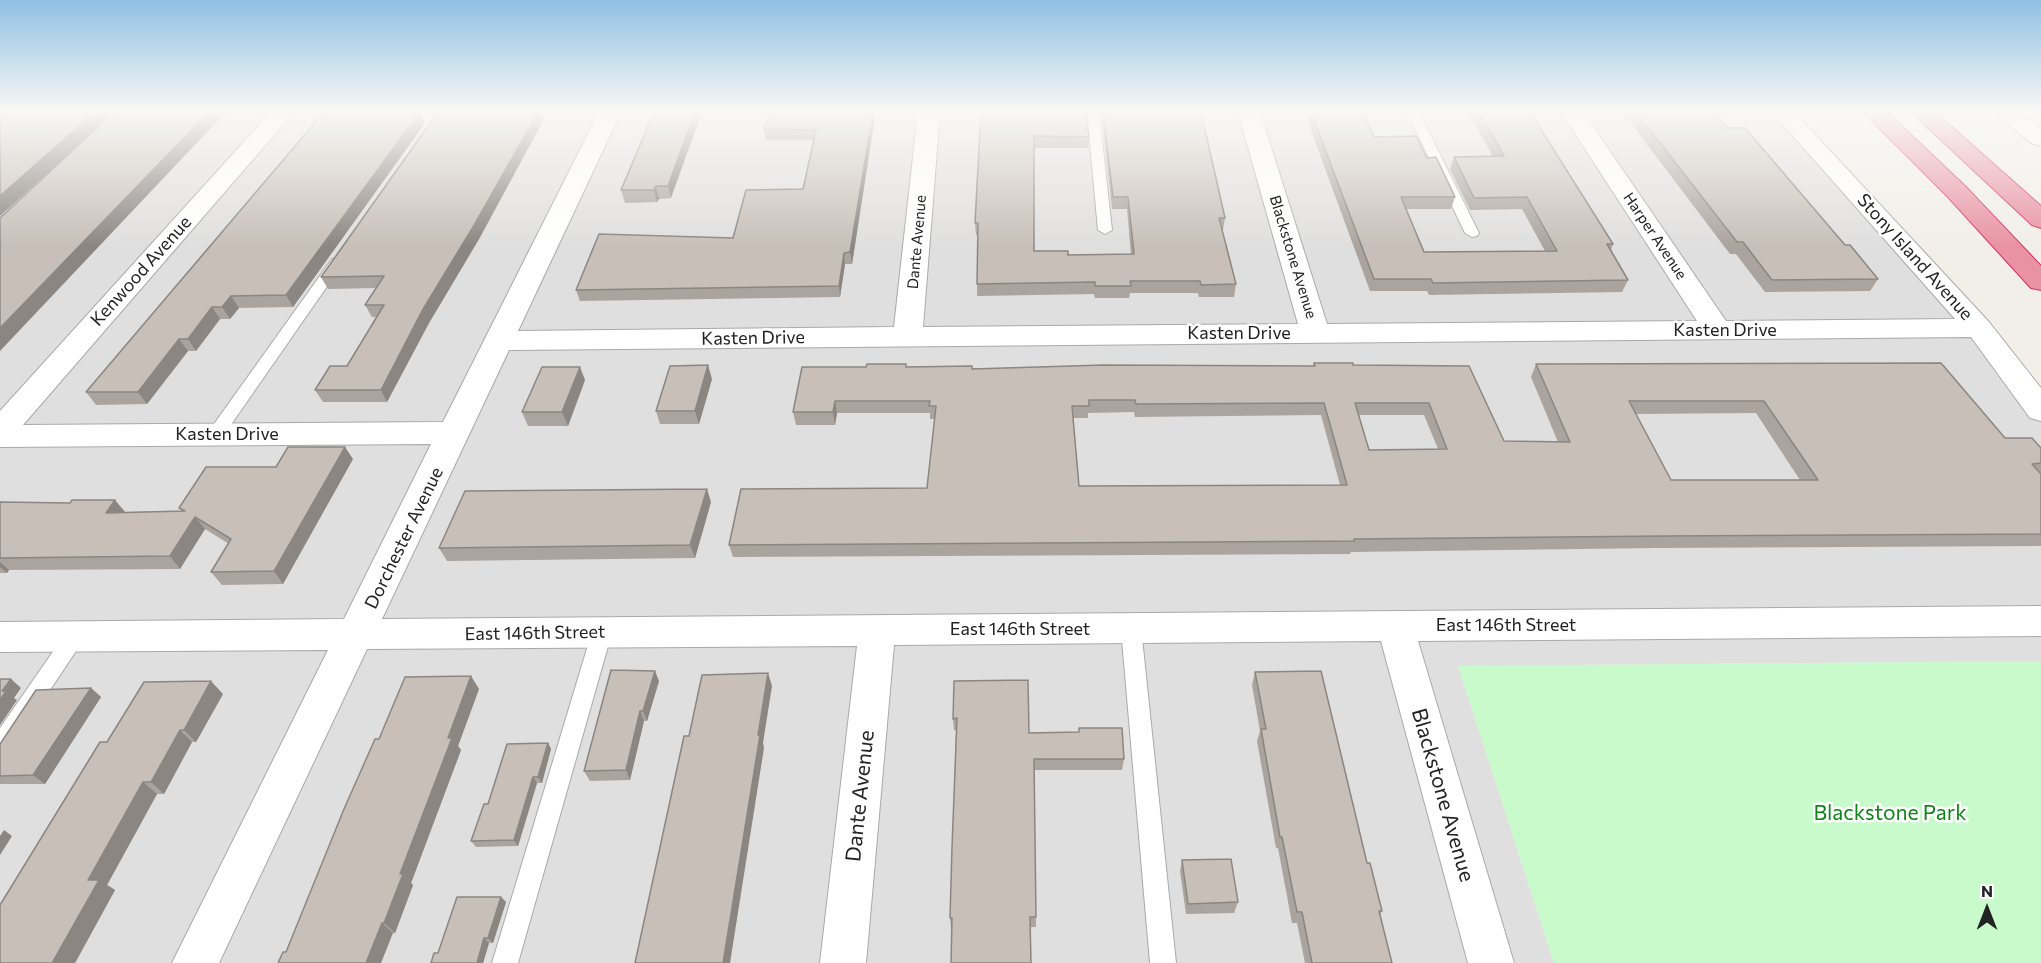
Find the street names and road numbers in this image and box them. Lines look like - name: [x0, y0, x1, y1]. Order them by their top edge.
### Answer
- street label: Harper Avenue: [1619, 189, 1691, 283]
- street label: Stony Island Avenue: [1853, 189, 1977, 325]
- street label: Blackstone Avenue: [1266, 193, 1320, 321]
- street label: Dante Avenue: [904, 194, 930, 290]
- street label: Kenwood Avenue: [86, 212, 196, 330]
- street label: Kasten Drive: [1673, 319, 1777, 341]
- street label: Kasten Drive: [1187, 322, 1291, 344]
- street label: Kasten Drive: [701, 326, 805, 350]
- street label: Kasten Drive: [175, 423, 279, 445]
- street label: Dorchester Avenue: [360, 464, 448, 612]
- street label: East 146th Street: [1436, 614, 1576, 636]
- street label: East 146th Street: [950, 618, 1090, 640]
- street label: East 146th Street: [465, 621, 605, 645]
- street label: Blackstone Avenue: [1406, 705, 1480, 885]
- street label: Dante Avenue: [841, 729, 879, 863]

